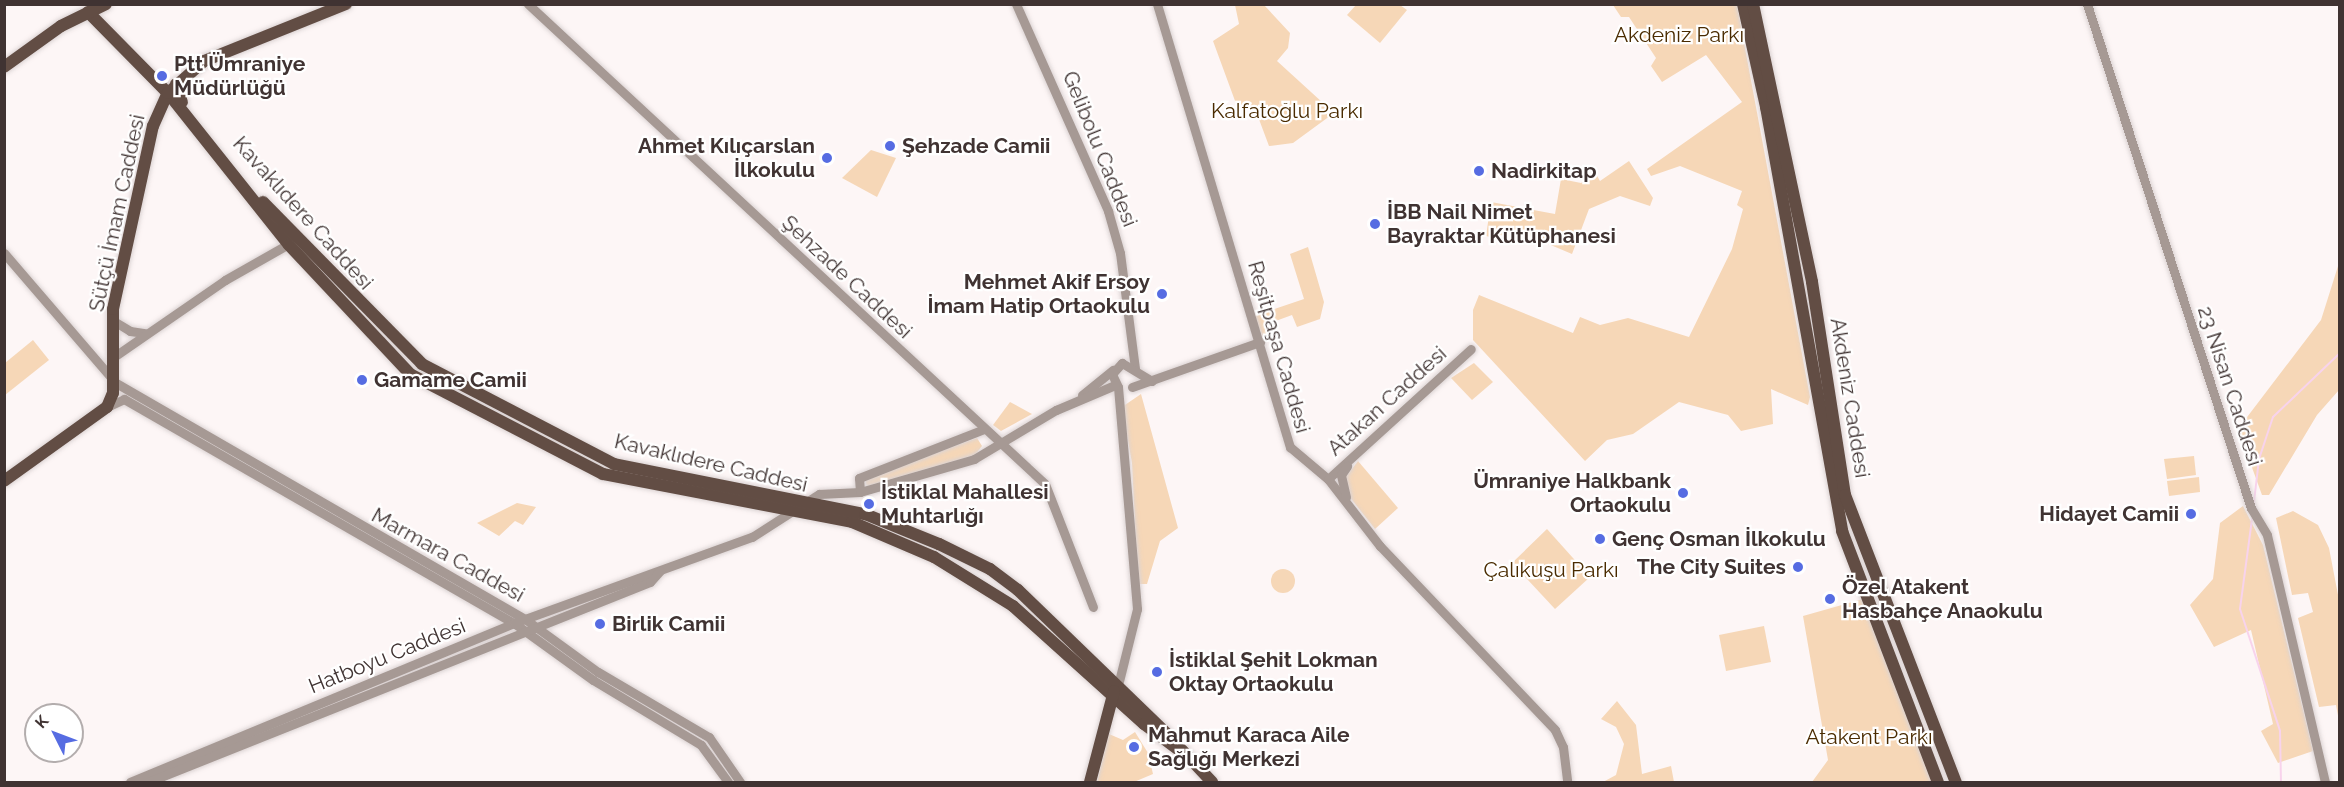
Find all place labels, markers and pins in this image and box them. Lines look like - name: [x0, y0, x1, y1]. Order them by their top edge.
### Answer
- place label: Ptt Ümraniye Müdürlüğü: [174, 51, 305, 101]
- marker: Ptt Ümraniye Müdürlüğü: [155, 69, 169, 83]
- place label: Ahmet Kılıçarslan İlkokulu: [638, 133, 815, 183]
- place label: Şehzade Camii: [902, 133, 1050, 159]
- marker: Şehzade Camii: [883, 139, 897, 153]
- marker: Ahmet Kılıçarslan İlkokulu: [820, 151, 834, 165]
- place label: Nadirkitap: [1491, 158, 1596, 184]
- marker: Nadirkitap: [1472, 164, 1486, 178]
- place label: İBB Nail Nimet Bayraktar Kütüphanesi: [1387, 199, 1616, 249]
- marker: İBB Nail Nimet Bayraktar Kütüphanesi: [1368, 217, 1382, 231]
- place label: Mehmet Akif Ersoy İmam Hatip Ortaokulu: [927, 269, 1150, 319]
- marker: Mehmet Akif Ersoy İmam Hatip Ortaokulu: [1155, 287, 1169, 301]
- place label: Gamame Camii: [374, 367, 527, 393]
- marker: Gamame Camii: [355, 373, 369, 387]
- place label: Ümraniye Halkbank Ortaokulu: [1473, 468, 1671, 518]
- place label: İstiklal Mahallesi Muhtarlığı: [881, 479, 1049, 529]
- marker: Ümraniye Halkbank Ortaokulu: [1676, 486, 1690, 500]
- marker: İstiklal Mahallesi Muhtarlığı: [862, 497, 876, 511]
- place label: Hidayet Camii: [2039, 501, 2179, 527]
- marker: Hidayet Camii: [2184, 507, 2198, 521]
- place label: Genç Osman İlkokulu: [1612, 526, 1826, 552]
- marker: Genç Osman İlkokulu: [1593, 532, 1607, 546]
- place label: The City Suites: [1636, 554, 1786, 580]
- marker: The City Suites: [1791, 560, 1805, 574]
- place label: Özel Atakent Hasbahçe Anaokulu: [1842, 574, 2043, 624]
- marker: Özel Atakent Hasbahçe Anaokulu: [1823, 592, 1837, 606]
- place label: Birlik Camii: [612, 611, 725, 637]
- marker: Birlik Camii: [593, 617, 607, 631]
- place label: İstiklal Şehit Lokman Oktay Ortaokulu: [1169, 647, 1378, 697]
- marker: İstiklal Şehit Lokman Oktay Ortaokulu: [1150, 665, 1164, 679]
- place label: Mahmut Karaca Aile Sağlığı Merkezi: [1148, 722, 1350, 772]
- marker: Mahmut Karaca Aile Sağlığı Merkezi: [1125, 738, 1143, 756]

